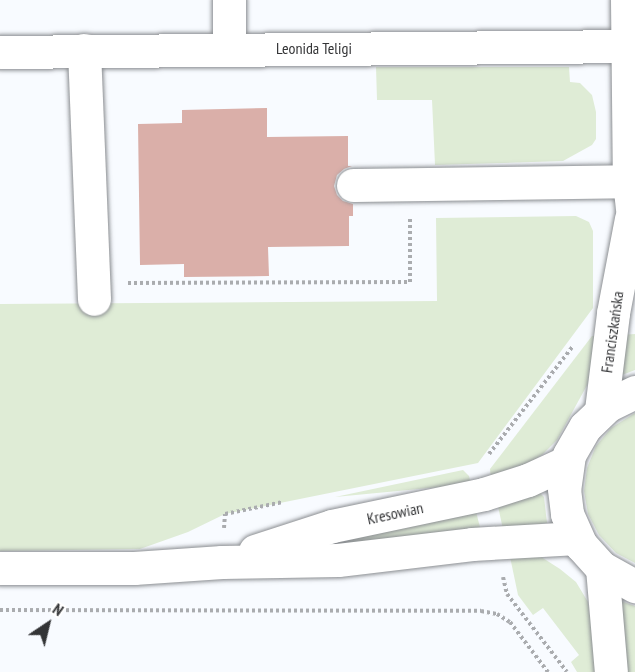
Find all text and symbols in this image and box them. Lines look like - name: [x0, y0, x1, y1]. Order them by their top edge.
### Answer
- street label: Leonida Teligi: [276, 38, 352, 58]
- street label: Franciszkańska: [597, 290, 627, 374]
- street label: Kresowian: [365, 498, 425, 528]
- north arrow: [18, 594, 78, 654]
- text: N: [49, 599, 68, 620]

